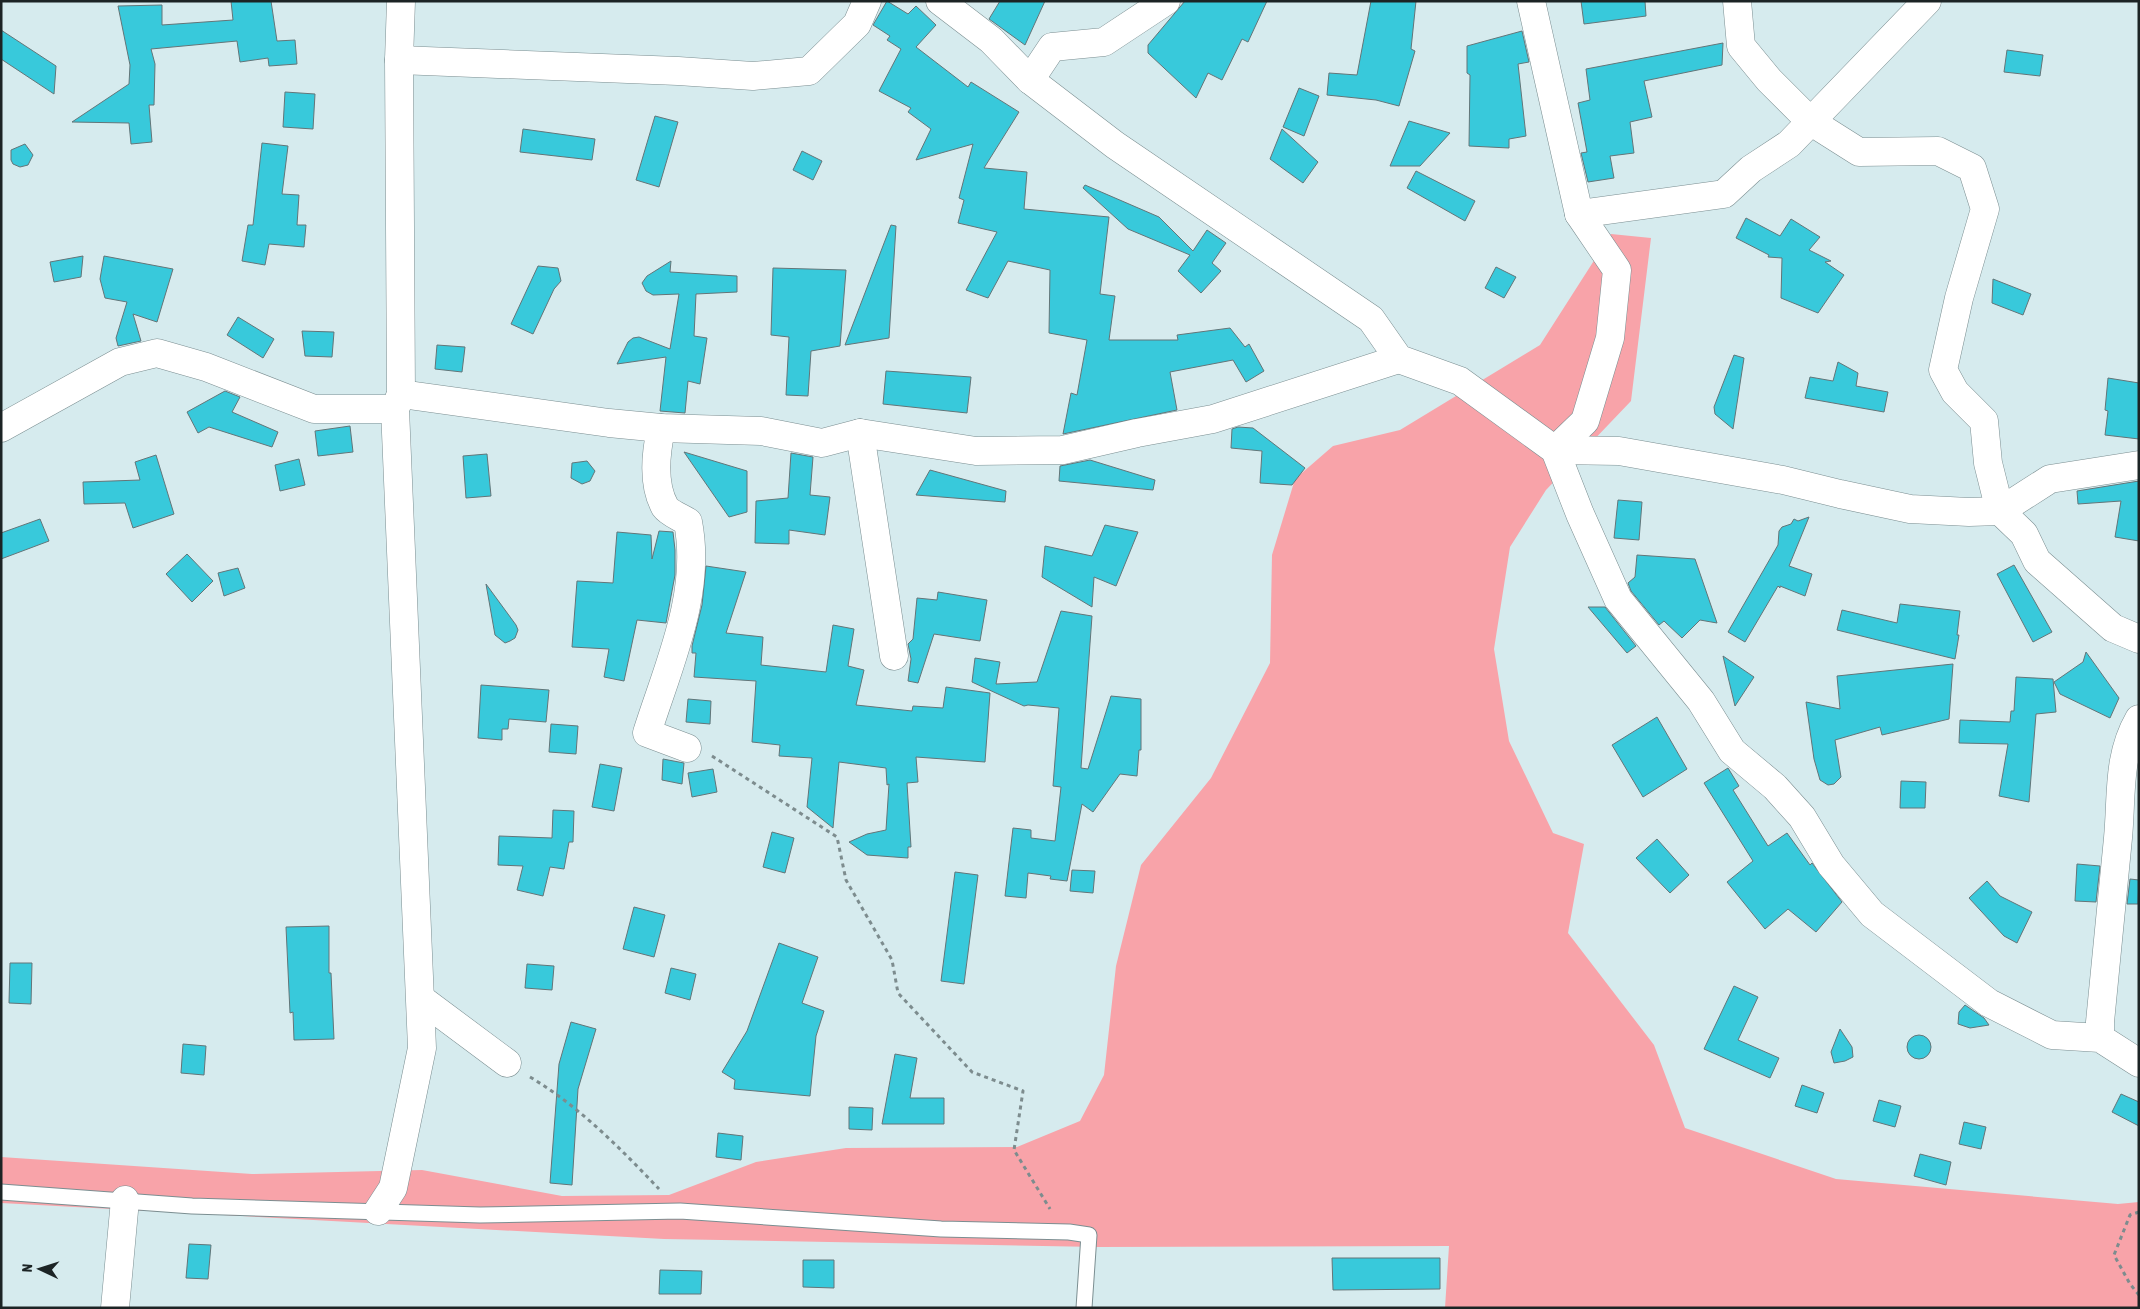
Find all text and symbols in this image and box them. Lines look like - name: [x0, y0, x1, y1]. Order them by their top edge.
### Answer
- north arrow: [15, 1244, 65, 1294]
- text: N: [19, 1263, 35, 1273]

